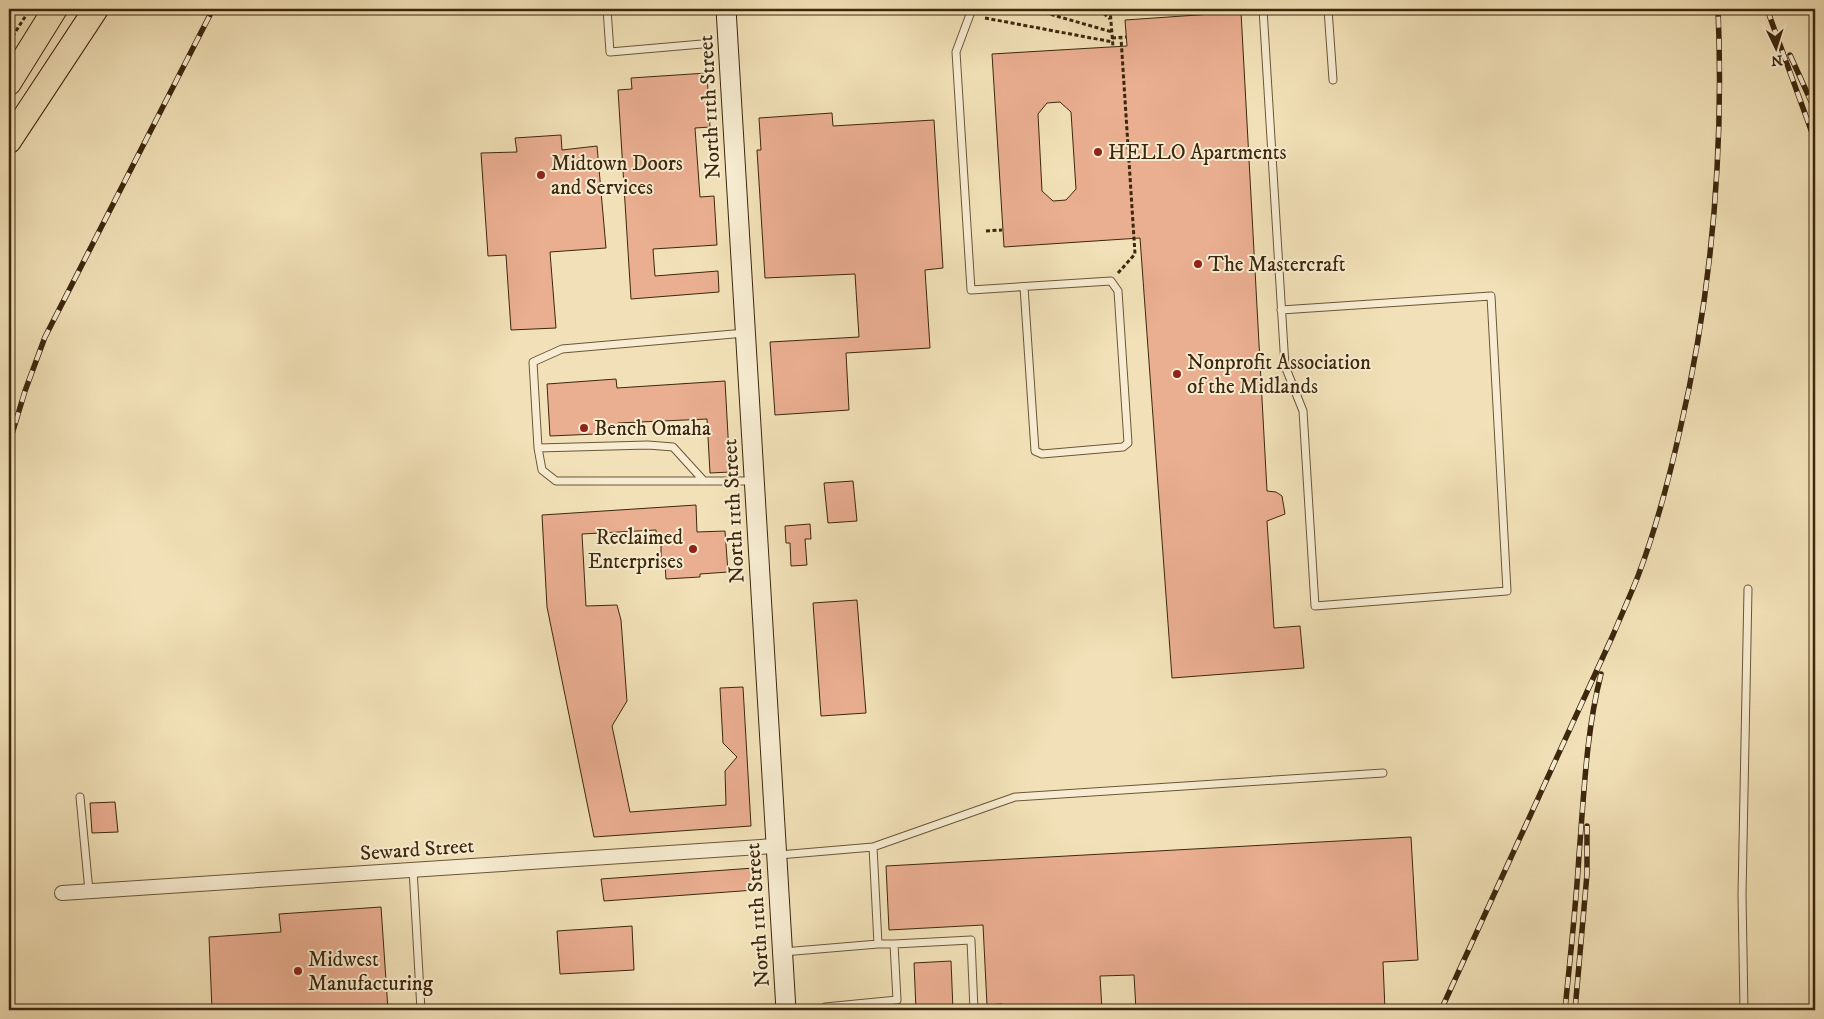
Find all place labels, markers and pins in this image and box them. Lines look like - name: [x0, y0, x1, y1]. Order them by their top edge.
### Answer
- place label: HELLO Apartments: [1108, 140, 1287, 166]
- marker: HELLO Apartments: [1092, 146, 1104, 158]
- place label: Midtown Doors and Services: [551, 151, 683, 201]
- marker: Midtown Doors and Services: [535, 169, 547, 181]
- place label: The Mastercraft: [1208, 252, 1346, 278]
- marker: The Mastercraft: [1192, 258, 1204, 270]
- place label: Nonprofit Association of the Midlands: [1187, 350, 1371, 400]
- marker: Nonprofit Association of the Midlands: [1171, 368, 1183, 380]
- place label: Bench Omaha: [594, 416, 711, 442]
- marker: Bench Omaha: [578, 422, 590, 434]
- place label: Reclaimed Enterprises: [588, 525, 684, 575]
- marker: Reclaimed Enterprises: [687, 543, 699, 555]
- place label: Midwest Manufacturing: [308, 947, 434, 997]
- marker: Midwest Manufacturing: [292, 965, 304, 977]

